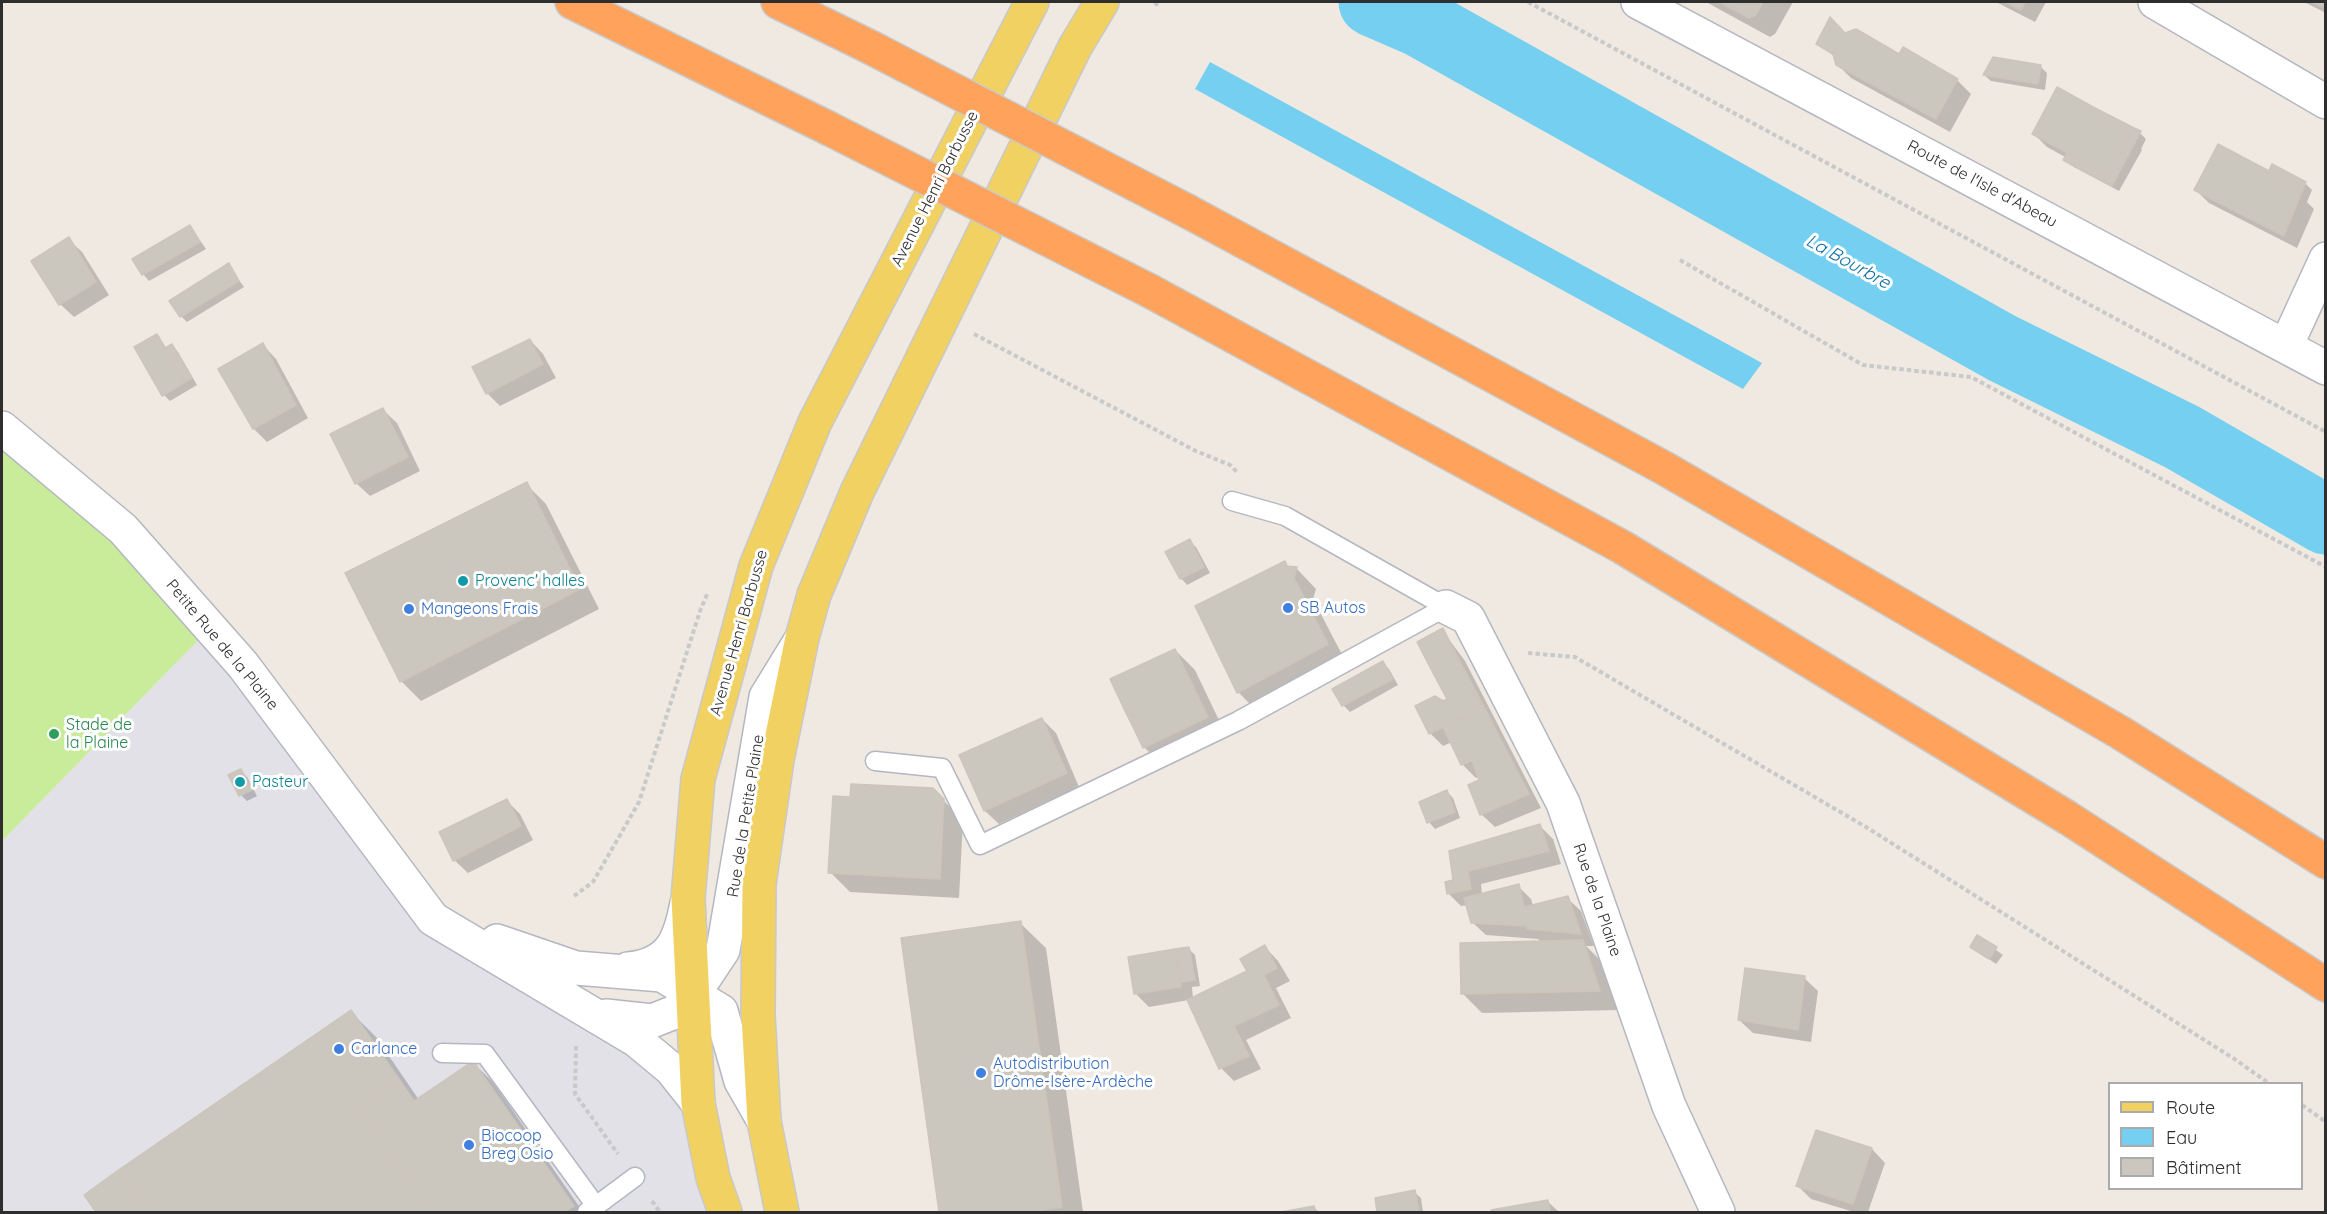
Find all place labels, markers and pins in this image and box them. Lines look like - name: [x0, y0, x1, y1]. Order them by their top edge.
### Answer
- place label: Provenc' halles: [475, 571, 585, 591]
- marker: Provenc' halles: [456, 574, 470, 588]
- place label: SB Autos: [1300, 598, 1366, 618]
- place label: Mangeons Frais: [421, 599, 538, 619]
- marker: SB Autos: [1281, 601, 1295, 615]
- marker: Mangeons Frais: [402, 602, 416, 616]
- place label: Stade de la Plaine: [66, 715, 132, 753]
- marker: Stade de la Plaine: [47, 727, 61, 741]
- place label: Pasteur: [252, 772, 308, 792]
- marker: Pasteur: [233, 775, 247, 789]
- place label: Carlance: [351, 1039, 417, 1059]
- marker: Carlance: [332, 1042, 346, 1056]
- place label: Autodistribution Drôme-Isère-Ardèche: [993, 1054, 1153, 1092]
- marker: Autodistribution Drôme-Isère-Ardèche: [974, 1066, 988, 1080]
- place label: Biocoop Breg Osio: [481, 1126, 553, 1164]
- marker: Biocoop Breg Osio: [462, 1138, 476, 1152]

